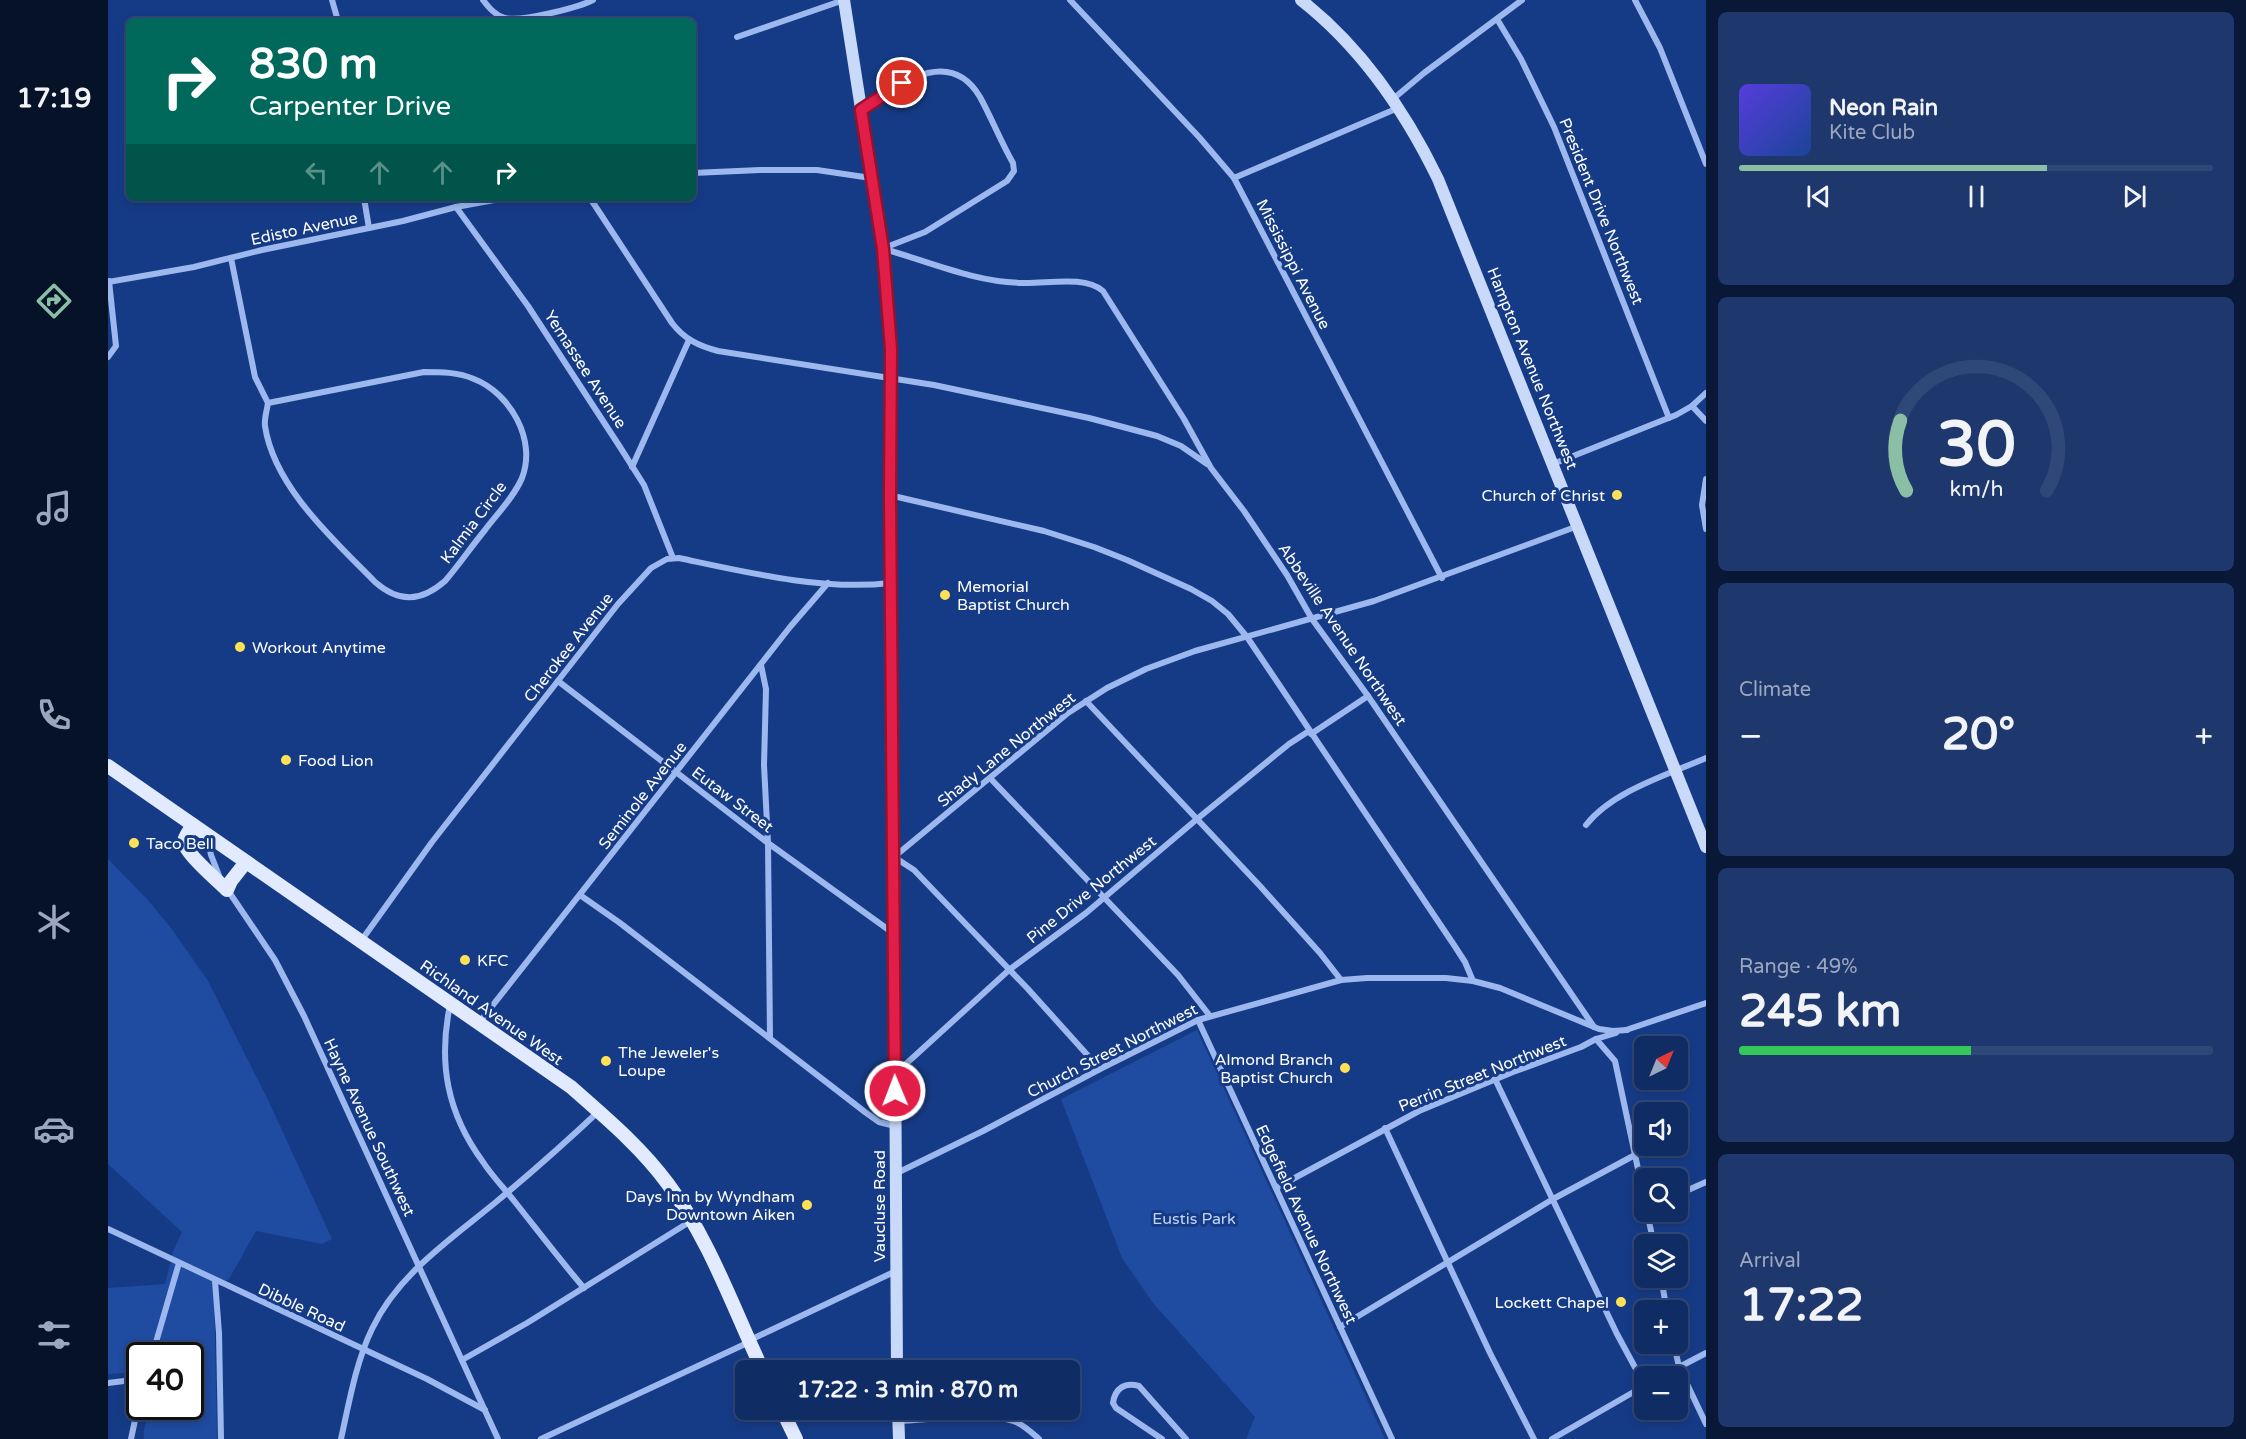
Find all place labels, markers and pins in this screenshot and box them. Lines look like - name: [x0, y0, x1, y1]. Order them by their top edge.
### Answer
- pin: [876, 57, 927, 108]
- place label: Church of Christ: [1482, 486, 1605, 506]
- marker: Church of Christ: [1610, 488, 1624, 502]
- place label: Memorial Baptist Church: [957, 577, 1070, 615]
- marker: Memorial Baptist Church: [938, 588, 952, 602]
- place label: Workout Anytime: [252, 638, 386, 658]
- marker: Workout Anytime: [233, 640, 247, 654]
- place label: Food Lion: [298, 751, 373, 771]
- marker: Food Lion: [279, 753, 293, 767]
- place label: Taco Bell: [146, 834, 214, 854]
- marker: Taco Bell: [127, 836, 141, 850]
- place label: KFC: [477, 951, 508, 971]
- marker: KFC: [458, 953, 472, 967]
- place label: The Jeweler's Loupe: [618, 1043, 719, 1081]
- place label: Almond Branch Baptist Church: [1215, 1050, 1333, 1088]
- marker: The Jeweler's Loupe: [599, 1054, 613, 1068]
- marker: Almond Branch Baptist Church: [1338, 1061, 1352, 1075]
- place label: Days Inn by Wyndham Downtown Aiken: [625, 1187, 795, 1225]
- marker: Days Inn by Wyndham Downtown Aiken: [800, 1198, 814, 1212]
- place label: Lockett Chapel: [1495, 1293, 1609, 1313]
- marker: Lockett Chapel: [1614, 1295, 1628, 1309]

